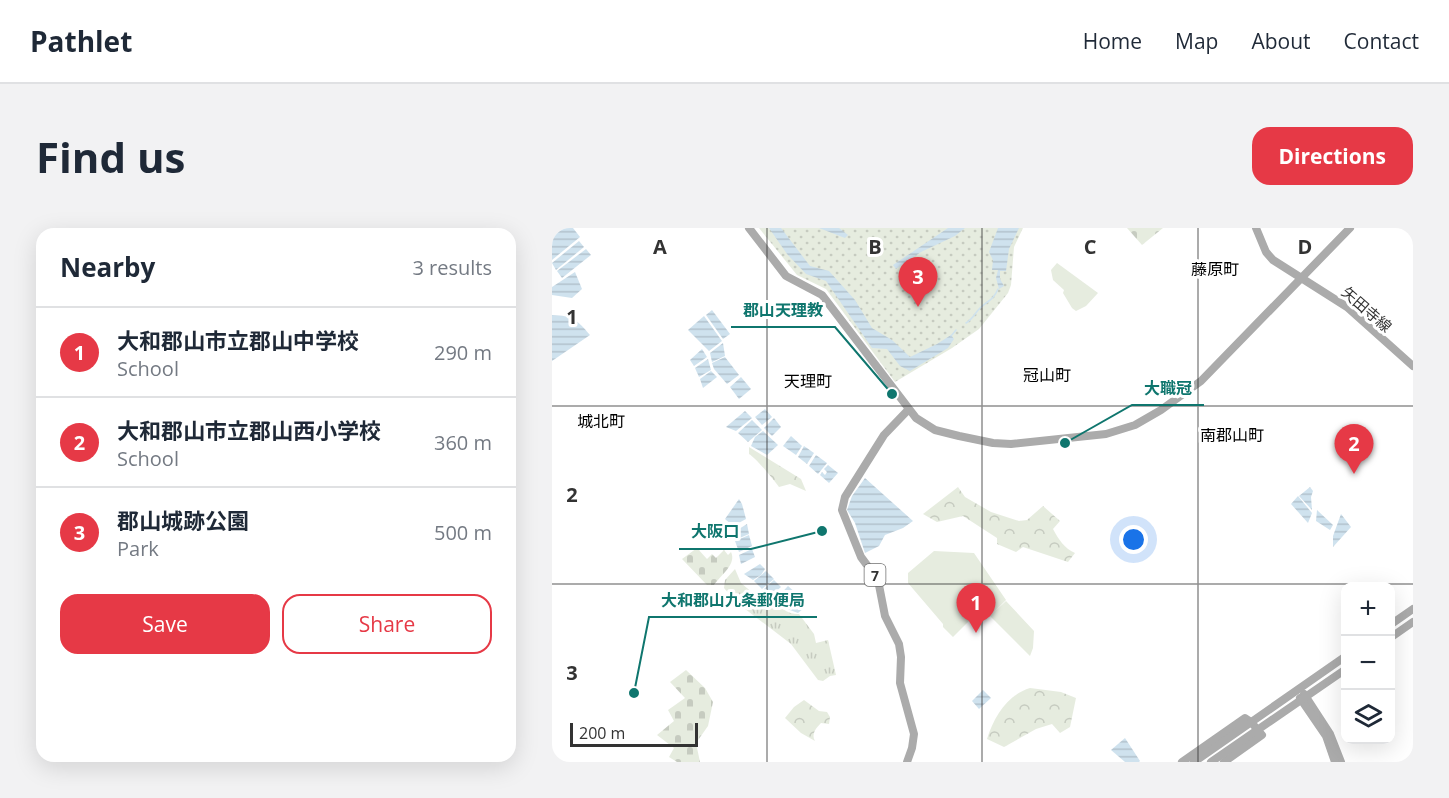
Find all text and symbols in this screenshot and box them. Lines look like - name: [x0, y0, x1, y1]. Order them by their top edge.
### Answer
- text: Pathlet: [30, 22, 132, 60]
- text: Home: [1083, 27, 1142, 55]
- text: Map: [1175, 27, 1218, 55]
- text: About: [1251, 27, 1311, 55]
- text: Contact: [1344, 27, 1419, 55]
- button: Directions: [1252, 127, 1413, 185]
- text: Find us: [36, 128, 185, 185]
- text: A: [653, 233, 667, 260]
- text: B: [868, 233, 882, 260]
- text: C: [1084, 233, 1097, 260]
- text: D: [1298, 233, 1312, 260]
- text: Nearby: [60, 249, 155, 285]
- text: 3 results: [412, 254, 492, 281]
- pin: 3: [898, 257, 938, 307]
- district label: 藤原町: [1191, 258, 1239, 280]
- street label: 矢田寺線: [1338, 282, 1396, 336]
- callout: 郡山天理教: [731, 293, 835, 327]
- text: 郡山天理教: [743, 299, 823, 321]
- text: 1: [566, 303, 578, 330]
- text: 大和郡山市立郡山中学校: [117, 325, 359, 355]
- text: 1: [74, 339, 85, 366]
- text: 290 m: [434, 339, 492, 366]
- text: School: [117, 355, 179, 382]
- district label: 冠山町: [1023, 364, 1071, 386]
- district label: 天理町: [784, 370, 832, 392]
- callout: 大職冠: [1132, 371, 1204, 405]
- text: 大職冠: [1144, 377, 1192, 399]
- district label: 城北町: [577, 410, 625, 432]
- text: 大和郡山市立郡山西小学校: [117, 415, 381, 445]
- district label: 南郡山町: [1200, 424, 1264, 446]
- pin: 2: [1334, 424, 1374, 474]
- text: 2: [74, 429, 85, 456]
- text: 360 m: [434, 429, 492, 456]
- text: School: [117, 445, 179, 472]
- text: 2: [566, 481, 578, 508]
- text: 郡山城跡公園: [117, 505, 249, 535]
- callout: 大阪口: [679, 515, 751, 549]
- text: 3: [74, 519, 85, 546]
- text: 500 m: [434, 519, 492, 546]
- text: 大阪口: [691, 520, 739, 542]
- your location: [1119, 525, 1148, 554]
- text: Park: [117, 535, 159, 562]
- road number: 7: [864, 564, 886, 586]
- map controls: [1341, 582, 1395, 744]
- button: +: [1341, 582, 1395, 636]
- callout: 大和郡山九条郵便局: [649, 583, 817, 617]
- pin: 1: [956, 584, 996, 633]
- text: 大和郡山九条郵便局: [661, 589, 805, 611]
- button: Save: [60, 594, 270, 654]
- button: Share: [282, 594, 492, 654]
- button: −: [1341, 636, 1395, 690]
- text: 3: [566, 659, 578, 686]
- button: layers: [1341, 690, 1395, 744]
- scale bar: [570, 720, 698, 748]
- text: 200 m: [579, 722, 625, 744]

